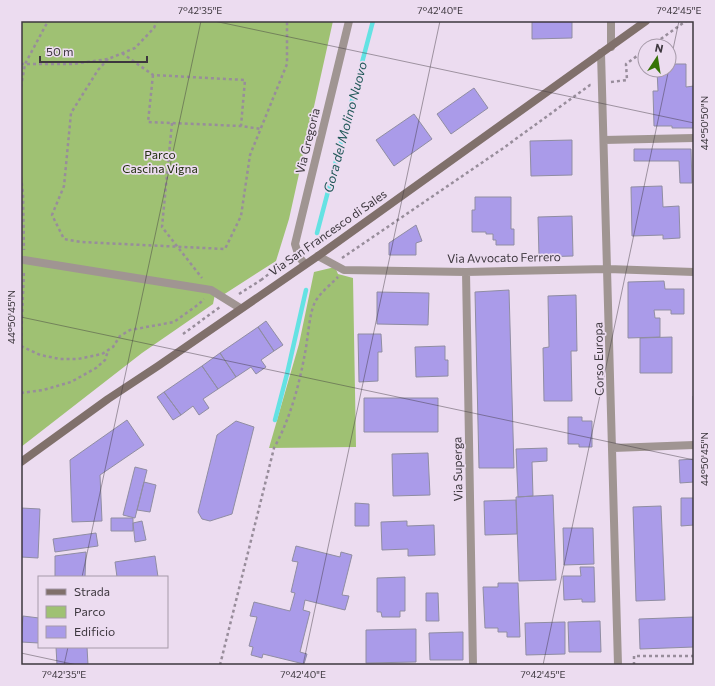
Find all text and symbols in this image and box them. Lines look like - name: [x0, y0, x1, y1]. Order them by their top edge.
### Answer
- text: 7°42'35"E: [178, 4, 222, 16]
- text: 7°42'40"E: [417, 4, 463, 16]
- text: 7°42'45"E: [657, 4, 702, 16]
- scale bar: [40, 38, 147, 64]
- north arrow: [637, 38, 677, 78]
- text: N: [654, 41, 665, 55]
- text: 50 m: [46, 44, 74, 58]
- water label: Gora del Molino Nuovo: [320, 59, 370, 194]
- text: 44°50'50"N: [698, 96, 710, 150]
- street label: Via Gregoria: [292, 106, 322, 175]
- park label: Parco Cascina Vigna: [122, 147, 198, 175]
- street label: Via San Francesco di Sales: [266, 186, 389, 278]
- street label: Via Avvocato Ferrero: [447, 249, 561, 265]
- text: 44°50'45"N: [5, 290, 17, 344]
- street label: Corso Europa: [590, 322, 606, 396]
- text: 44°50'45"N: [698, 432, 710, 486]
- street label: Via Superga: [449, 437, 465, 501]
- legend: [38, 576, 168, 648]
- text: Strada: [74, 584, 110, 598]
- text: Parco: [74, 604, 106, 618]
- text: Edificio: [74, 624, 115, 638]
- text: 7°42'35"E: [42, 668, 86, 680]
- text: 7°42'40"E: [280, 668, 326, 680]
- text: 7°42'45"E: [521, 668, 566, 680]

